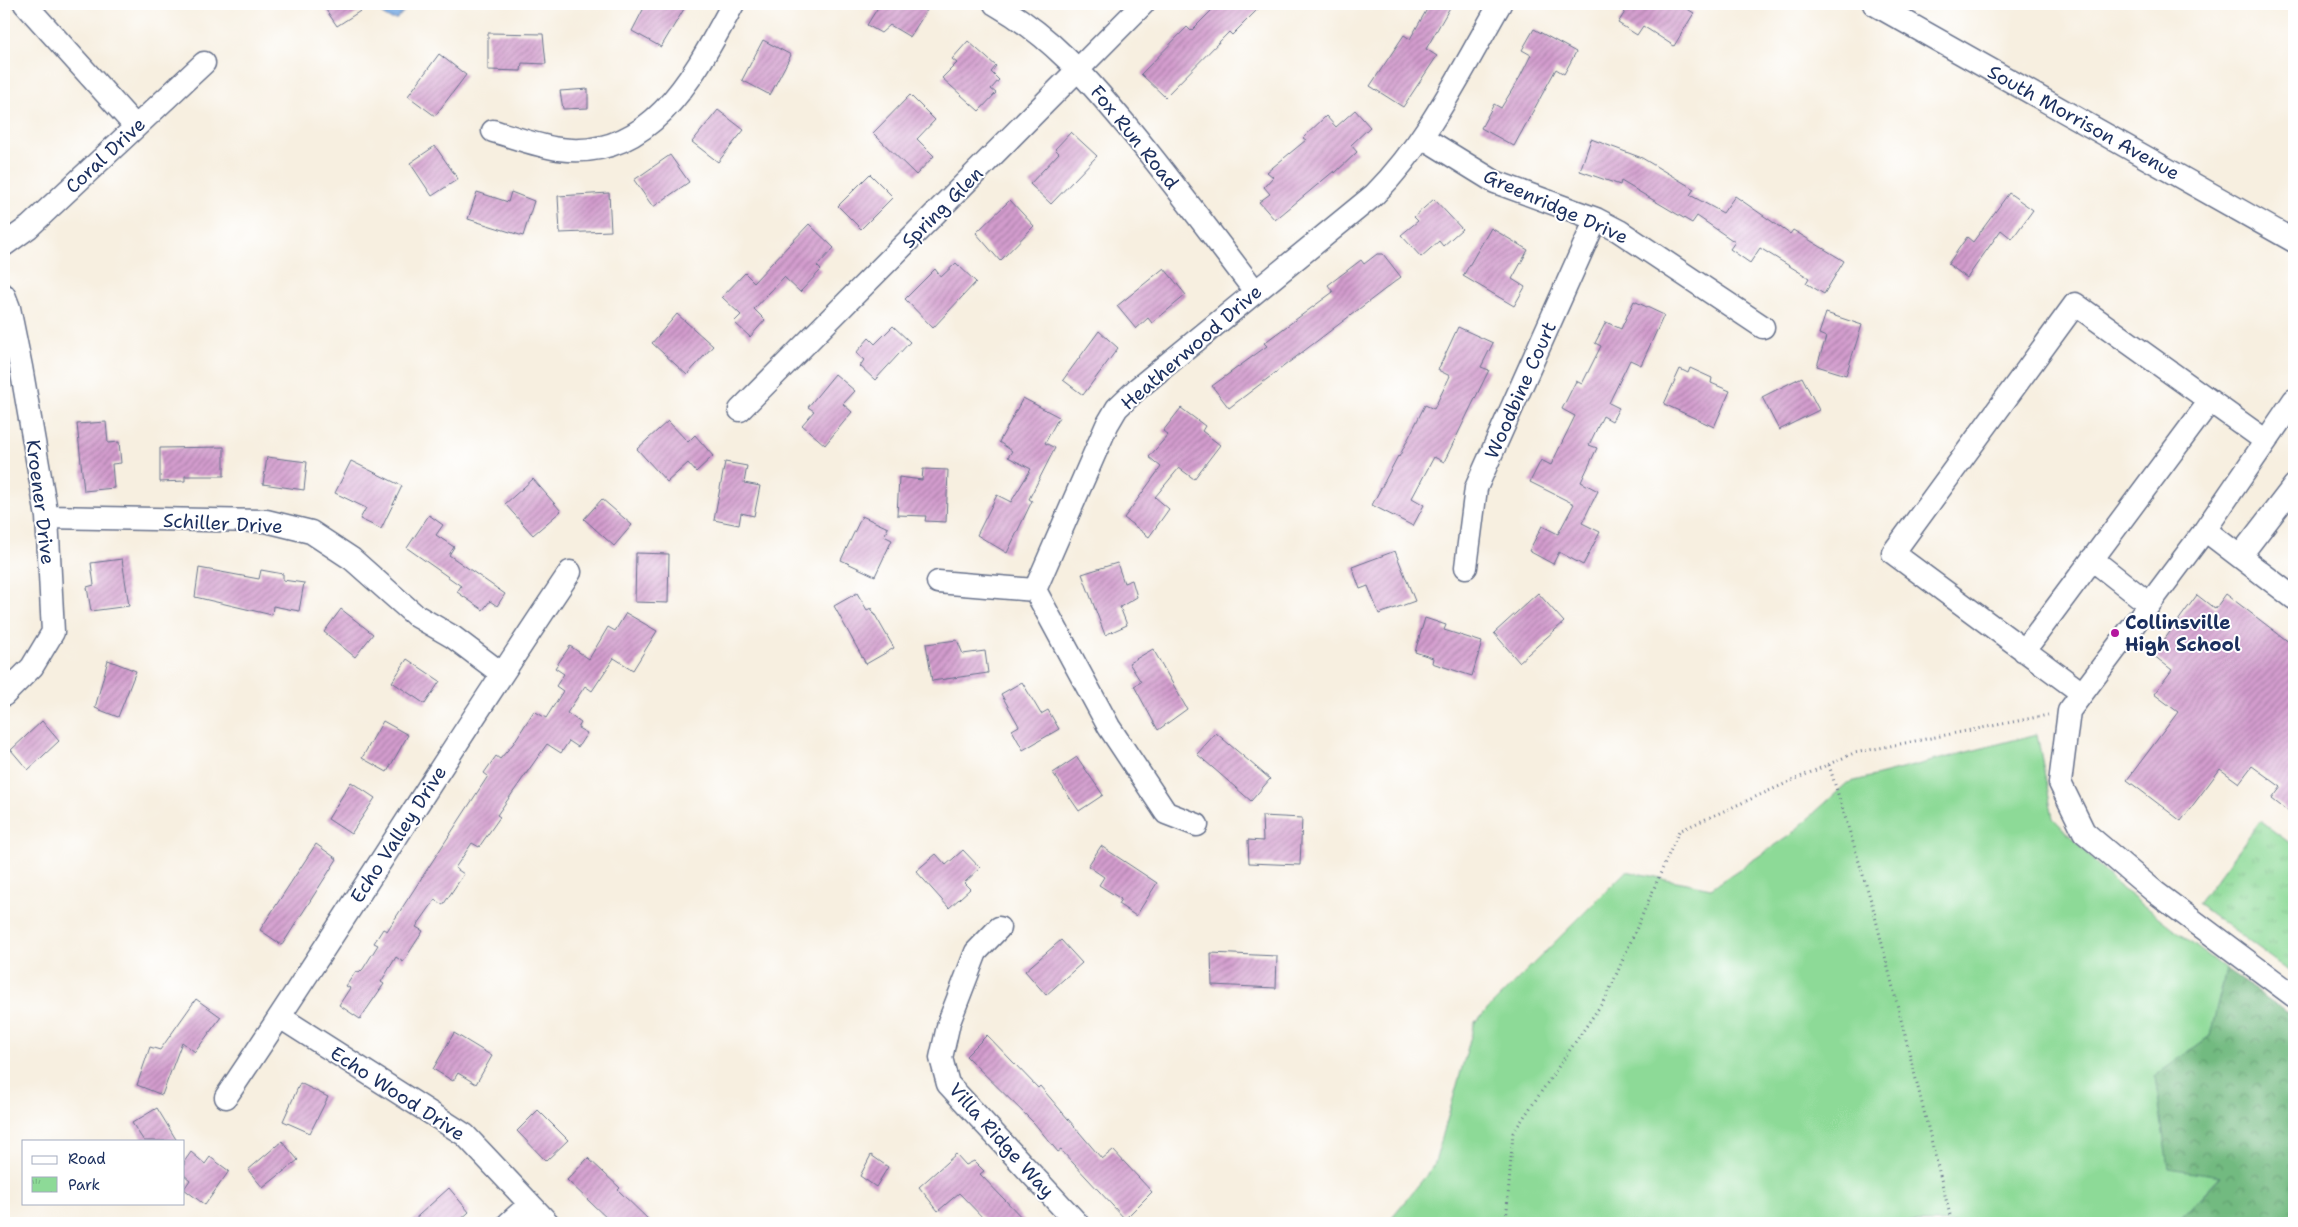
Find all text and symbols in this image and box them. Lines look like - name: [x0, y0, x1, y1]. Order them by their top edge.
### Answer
- street label: South Morrison Avenue: [1983, 59, 2184, 186]
- street label: Fox Run Road: [1085, 80, 1184, 195]
- street label: Coral Drive: [60, 112, 151, 199]
- street label: Spring Glen: [896, 161, 989, 254]
- street label: Greenridge Drive: [1480, 163, 1632, 250]
- street label: Heatherwood Drive: [1116, 279, 1267, 416]
- street label: Woodbine Court: [1479, 318, 1562, 463]
- street label: Kroener Drive: [20, 438, 61, 566]
- street label: Schiller Drive: [162, 508, 284, 539]
- place label: Collinsville High School: [2125, 610, 2241, 657]
- marker: Collinsville High School: [2109, 627, 2121, 639]
- street label: Echo Valley Drive: [345, 761, 452, 908]
- street label: Echo Wood Drive: [326, 1041, 470, 1146]
- street label: Villa Ridge Way: [943, 1078, 1060, 1203]
- legend: [22, 1140, 185, 1204]
- text: Road: [68, 1149, 106, 1169]
- text: Park: [68, 1175, 100, 1195]

